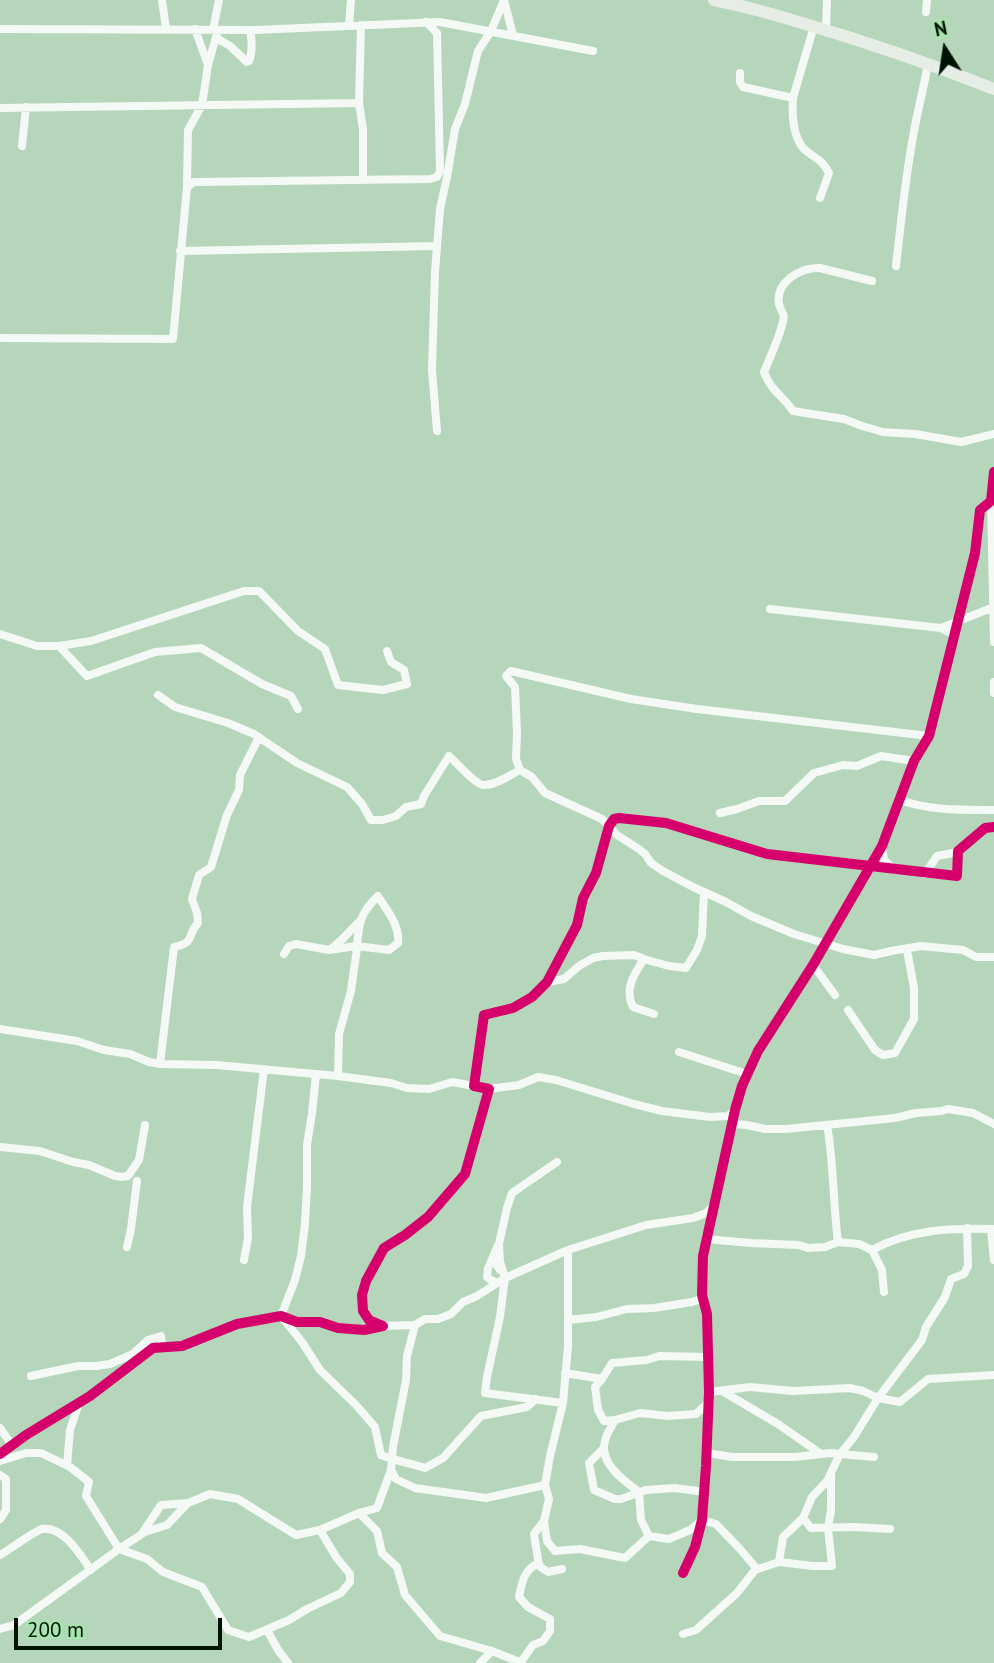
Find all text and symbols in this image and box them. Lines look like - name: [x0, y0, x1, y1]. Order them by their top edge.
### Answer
- north arrow: [910, 14, 980, 84]
- text: N: [932, 15, 949, 41]
- scale bar: [18, 1604, 226, 1648]
- text: 200 m: [27, 1616, 84, 1643]

